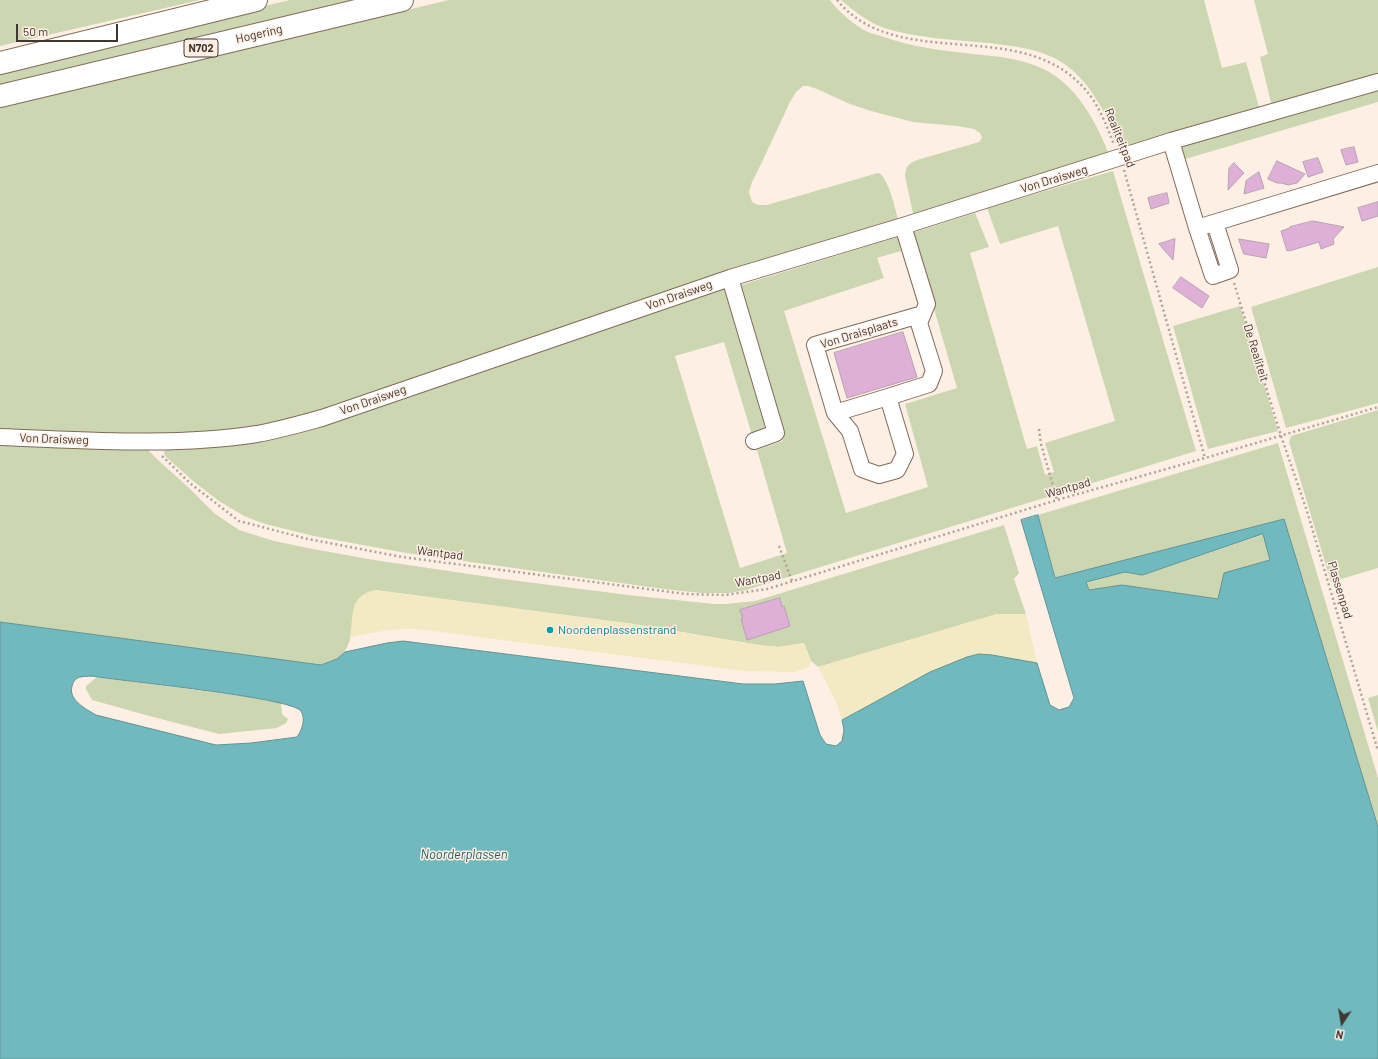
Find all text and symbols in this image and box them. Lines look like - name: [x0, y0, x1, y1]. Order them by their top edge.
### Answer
- scale bar: [18, 16, 120, 42]
- street label: Hogering: [234, 22, 284, 46]
- text: 50 m: [23, 24, 48, 38]
- road number: N702: [184, 39, 218, 57]
- street label: Realiteitpad: [1102, 106, 1138, 170]
- street label: Von Draisweg: [1019, 162, 1089, 196]
- street label: Von Draisweg: [644, 277, 714, 313]
- street label: Von Draisplaats: [818, 314, 900, 352]
- street label: De Realiteit: [1240, 322, 1272, 384]
- street label: Von Draisweg: [338, 382, 408, 418]
- street label: Von Draisweg: [19, 431, 89, 447]
- street label: Wantpad: [1044, 475, 1092, 501]
- street label: Wantpad: [416, 543, 464, 563]
- street label: Plassenpad: [1324, 559, 1356, 621]
- street label: Wantpad: [734, 568, 782, 590]
- place label: Noordenplassenstrand: [558, 623, 676, 637]
- marker: Noordenplassenstrand: [545, 625, 555, 635]
- water label: Noorderplassen: [420, 847, 508, 863]
- north arrow: [1322, 1003, 1362, 1043]
- text: N: [1334, 1028, 1344, 1042]

